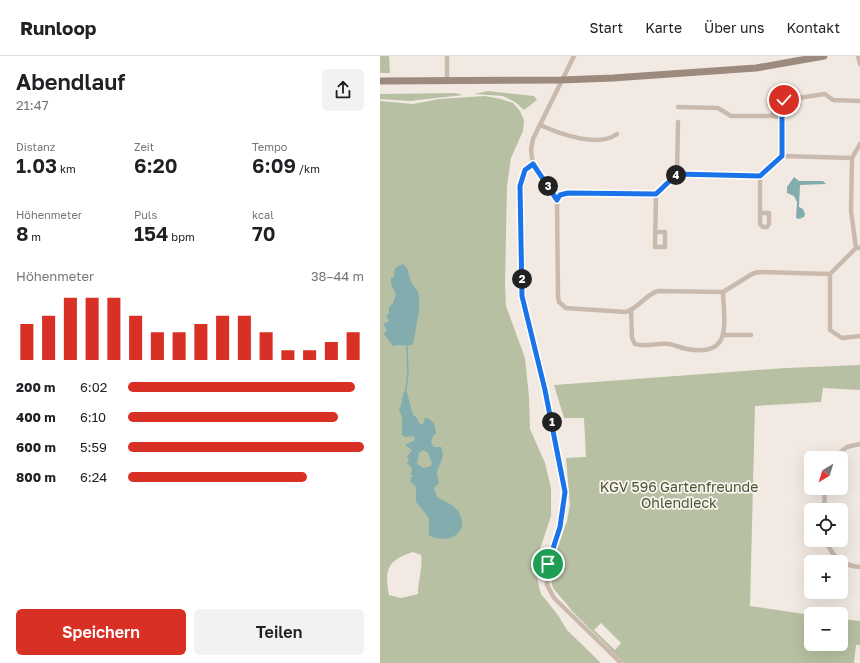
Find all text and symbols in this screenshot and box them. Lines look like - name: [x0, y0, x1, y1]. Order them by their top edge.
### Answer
- text: Runloop: [20, 16, 96, 39]
- text: Start: [590, 19, 623, 36]
- text: Karte: [645, 19, 682, 36]
- text: Über uns: [704, 19, 764, 36]
- text: Kontakt: [786, 19, 840, 36]
- text: Abendlauf: [16, 68, 125, 95]
- button: share: [322, 69, 364, 111]
- pin: [767, 83, 801, 117]
- icon: check: [773, 89, 795, 111]
- text: 21:47: [16, 97, 49, 113]
- text: Distanz: [16, 140, 55, 153]
- text: Zeit: [134, 140, 154, 153]
- text: Tempo: [252, 140, 287, 153]
- text: 1.03: [16, 153, 57, 177]
- text: 6:20: [134, 153, 177, 177]
- text: 6:09: [252, 153, 296, 177]
- text: km: [57, 162, 76, 175]
- text: /km: [296, 162, 320, 175]
- pin: 4: [666, 165, 686, 185]
- text: 4: [673, 168, 679, 181]
- pin: 3: [538, 176, 558, 196]
- text: 3: [545, 179, 551, 192]
- text: Höhenmeter: [16, 208, 82, 221]
- text: Puls: [134, 208, 157, 221]
- text: kcal: [252, 208, 274, 221]
- text: 8: [16, 221, 29, 245]
- text: 154: [134, 221, 169, 245]
- text: 70: [252, 221, 276, 245]
- text: m: [29, 230, 41, 243]
- text: bpm: [169, 230, 195, 243]
- text: Höhenmeter: [16, 268, 94, 284]
- text: 38–44 m: [311, 268, 364, 284]
- pin: 2: [512, 269, 532, 289]
- text: 2: [519, 272, 525, 285]
- text: 200 m: [16, 379, 55, 395]
- text: 6:02: [80, 379, 107, 395]
- text: 400 m: [16, 409, 56, 425]
- text: 6:10: [80, 409, 106, 425]
- pin: 1: [542, 412, 562, 432]
- text: 1: [549, 415, 555, 428]
- text: 600 m: [16, 439, 56, 455]
- text: 5:59: [80, 439, 107, 455]
- north arrow: [804, 451, 848, 495]
- map controls: [804, 451, 848, 651]
- text: 800 m: [16, 469, 56, 485]
- text: 6:24: [80, 469, 107, 485]
- park label: KGV 596 Gartenfreunde Ohlendieck: [600, 478, 758, 511]
- button: locate: [804, 503, 848, 547]
- pin: [531, 547, 565, 581]
- icon: arrive: [537, 553, 559, 575]
- button: +: [804, 555, 848, 599]
- button: −: [804, 607, 848, 651]
- button: Speichern: [16, 609, 186, 655]
- button: Teilen: [194, 609, 364, 655]

